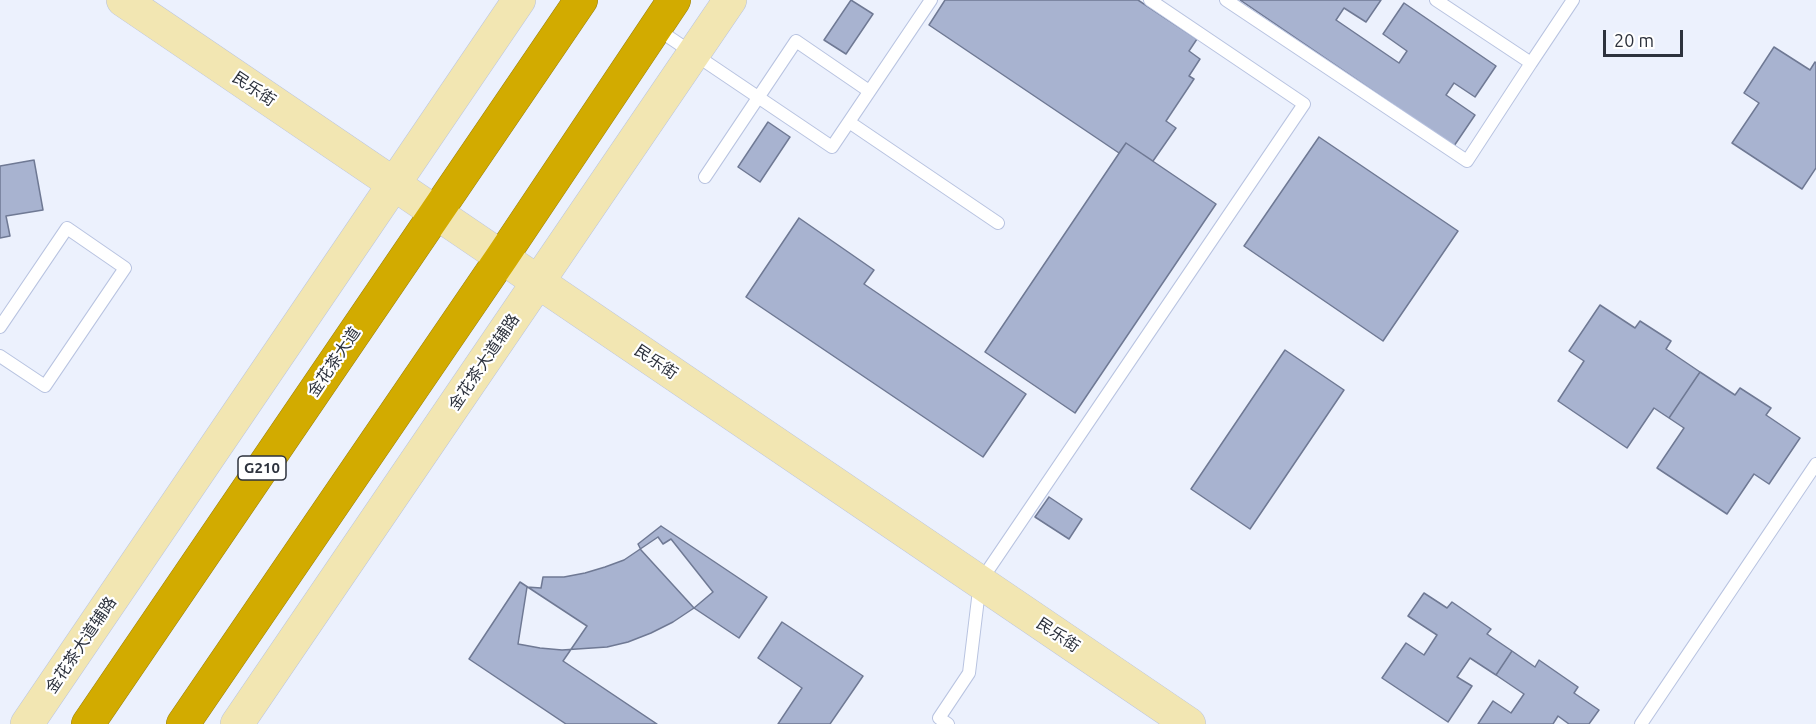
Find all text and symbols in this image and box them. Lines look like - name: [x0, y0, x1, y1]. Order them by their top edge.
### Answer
- scale bar: [1606, 18, 1686, 56]
- text: 20 m: [1614, 30, 1654, 50]
- street label: 民乐街: [229, 68, 279, 110]
- street label: 金花茶大道辅路: [445, 310, 523, 414]
- street label: 金花茶大道: [304, 323, 364, 401]
- street label: 民乐街: [631, 341, 681, 383]
- road number: G210: [238, 456, 286, 480]
- street label: 金花茶大道辅路: [42, 593, 120, 697]
- street label: 民乐街: [1033, 614, 1083, 656]

